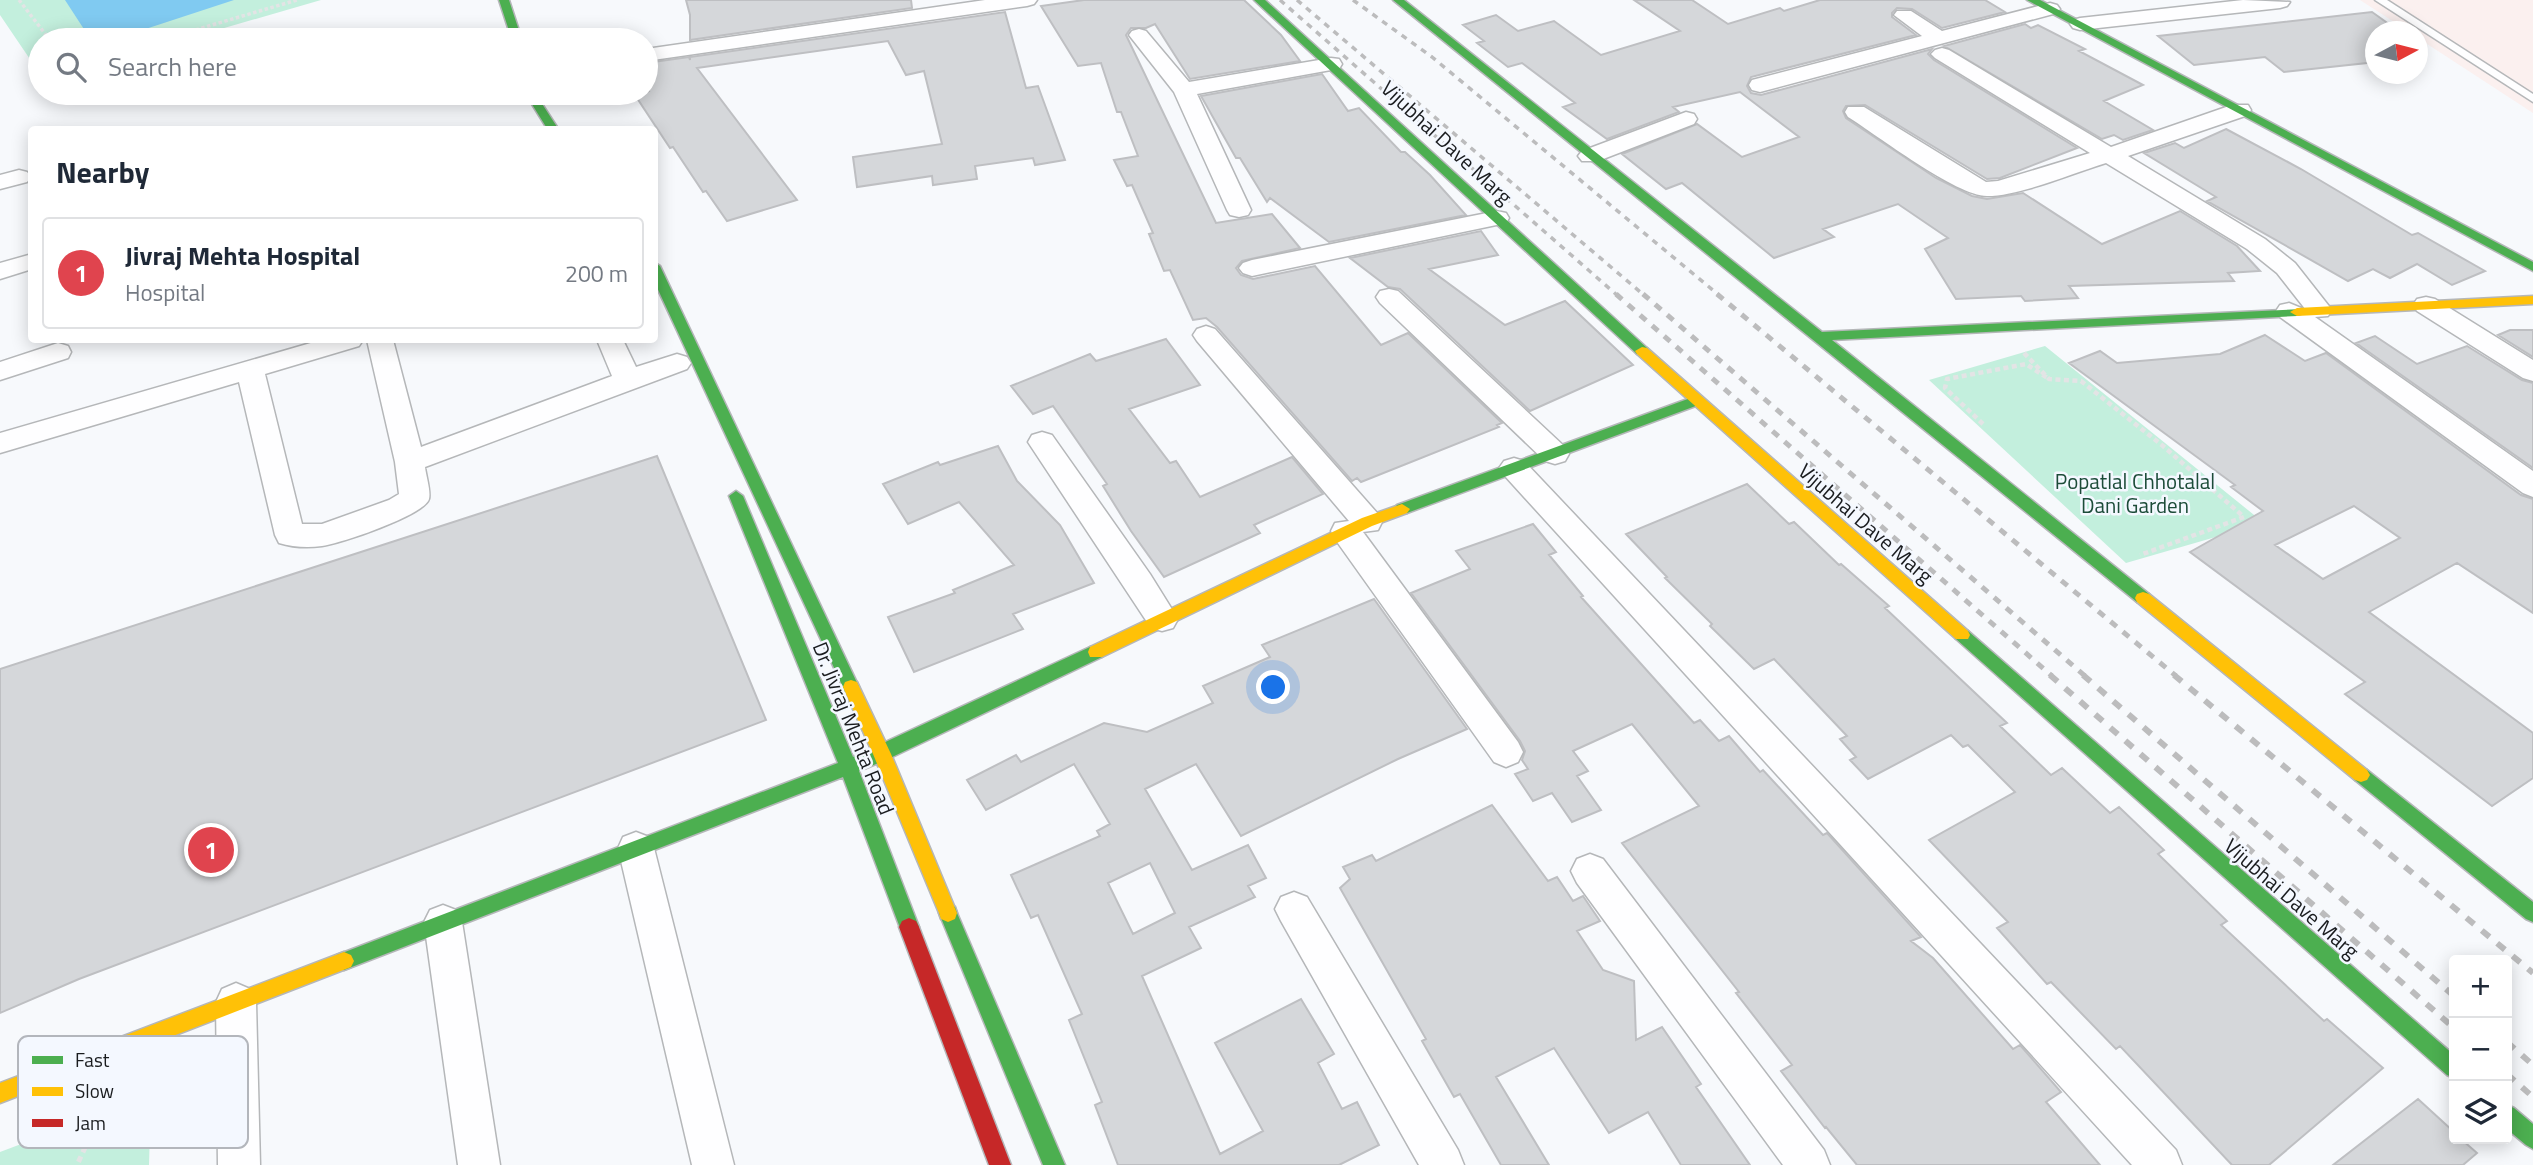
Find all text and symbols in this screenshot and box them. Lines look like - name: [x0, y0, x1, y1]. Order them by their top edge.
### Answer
- north arrow: [2365, 21, 2428, 84]
- search box: [28, 28, 658, 105]
- text: Search here: [108, 47, 237, 86]
- icon: search: [52, 48, 90, 86]
- street label: Vijubhai Dave Marg: [1374, 72, 1520, 212]
- text: Nearby: [56, 149, 149, 195]
- text: Jivraj Mehta Hospital: [125, 236, 360, 275]
- text: 1: [75, 256, 87, 291]
- text: 200 m: [565, 256, 628, 291]
- text: Hospital: [125, 275, 205, 310]
- street label: Vijubhai Dave Marg: [1791, 455, 1941, 591]
- park label: Popatlal Chhotalal Dani Garden: [2055, 465, 2215, 521]
- street label: Dr. Jivraj Mehta Road: [805, 637, 903, 819]
- your location: [1256, 670, 1290, 704]
- pin: 1: [188, 824, 234, 876]
- street label: Vijubhai Dave Marg: [2217, 830, 2367, 966]
- map controls: [2449, 955, 2512, 1144]
- button: +: [2449, 955, 2512, 1018]
- button: −: [2449, 1018, 2512, 1081]
- legend: [18, 1036, 248, 1148]
- text: Fast: [75, 1045, 110, 1074]
- text: Slow: [75, 1076, 114, 1105]
- button: layers: [2449, 1081, 2512, 1144]
- text: Jam: [75, 1108, 106, 1137]

